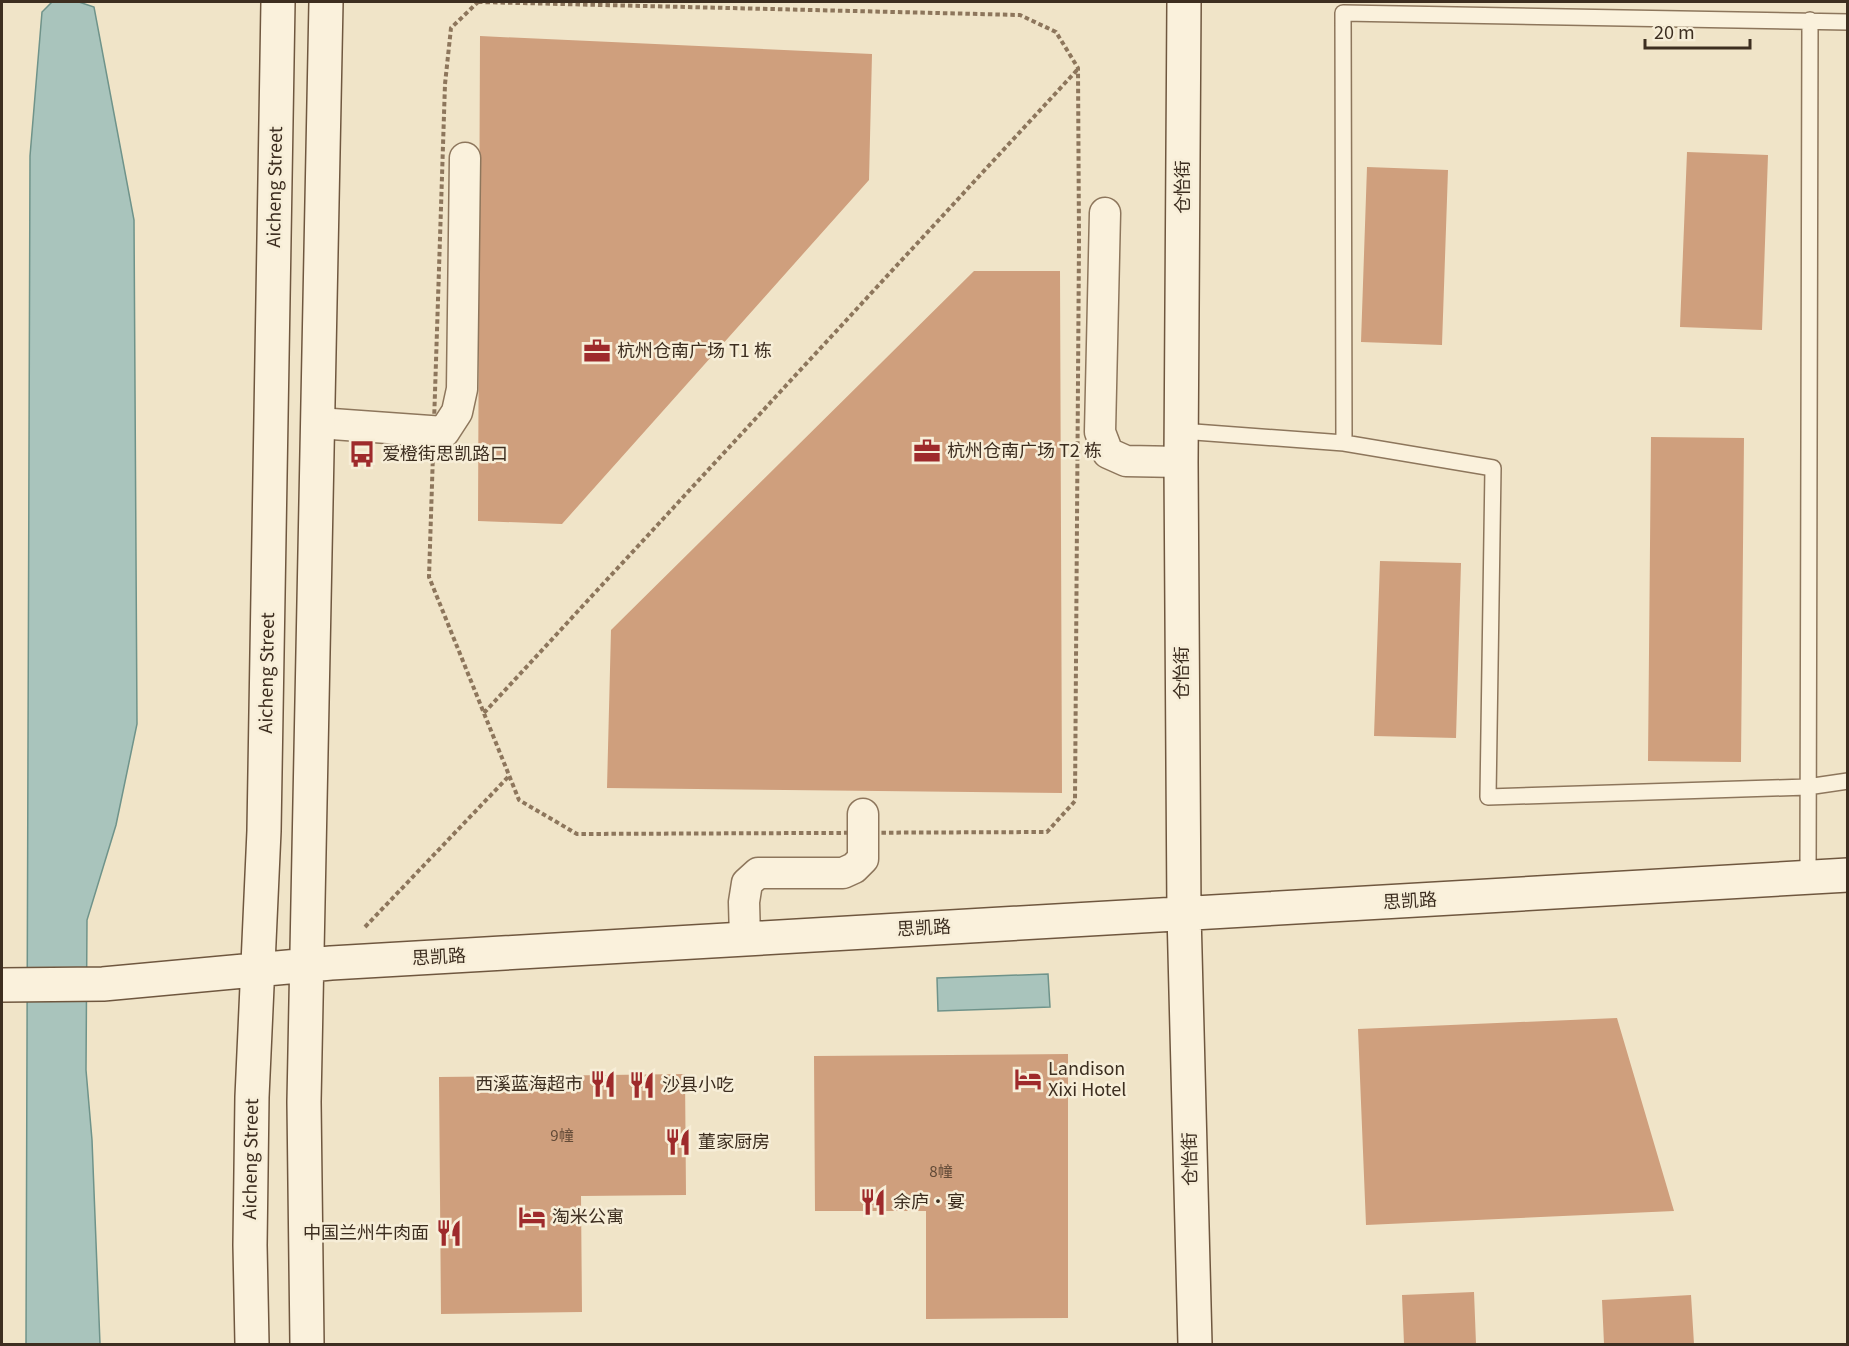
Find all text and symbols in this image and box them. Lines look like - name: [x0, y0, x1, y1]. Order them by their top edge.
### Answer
- scale bar: [1645, 12, 1750, 50]
- text: 20 m: [1654, 18, 1695, 44]
- street label: Aicheng Street: [259, 126, 287, 248]
- street label: 仓怡街: [1168, 160, 1194, 214]
- office icon: 杭州仓南广场 T1 栋: [582, 336, 612, 366]
- place label: 杭州仓南广场 T1 栋: [617, 336, 772, 362]
- office icon: 杭州仓南广场 T2 栋: [912, 436, 942, 466]
- place label: 杭州仓南广场 T2 栋: [947, 436, 1102, 462]
- bus stop icon: 爱橙街思凯路口: [347, 439, 377, 469]
- place label: 爱橙街思凯路口: [382, 439, 508, 465]
- street label: Aicheng Street: [251, 612, 279, 734]
- street label: 仓怡街: [1167, 646, 1193, 700]
- street label: 思凯路: [1382, 885, 1438, 913]
- street label: 思凯路: [896, 912, 952, 940]
- street label: 思凯路: [411, 941, 467, 969]
- place label: Landison Xixi Hotel: [1048, 1054, 1126, 1101]
- hotel icon: Landison Xixi Hotel: [1013, 1064, 1043, 1094]
- place label: 西溪蓝海超市: [475, 1069, 583, 1095]
- restaurant icon: 西溪蓝海超市: [588, 1069, 618, 1099]
- restaurant icon: 沙县小吃: [627, 1070, 657, 1100]
- place label: 沙县小吃: [662, 1070, 734, 1096]
- street label: Aicheng Street: [235, 1098, 263, 1220]
- house number: 9幢: [550, 1124, 574, 1145]
- restaurant icon: 董家厨房: [663, 1127, 693, 1157]
- place label: 董家厨房: [698, 1127, 770, 1153]
- street label: 仓怡街: [1175, 1132, 1201, 1186]
- house number: 8幢: [929, 1160, 953, 1181]
- restaurant icon: 余庐·宴: [858, 1187, 888, 1217]
- place label: 余庐·宴: [893, 1187, 965, 1213]
- hotel icon: 淘米公寓: [517, 1202, 547, 1232]
- place label: 淘米公寓: [552, 1202, 624, 1228]
- place label: 中国兰州牛肉面: [303, 1218, 429, 1244]
- restaurant icon: 中国兰州牛肉面: [434, 1218, 464, 1248]

